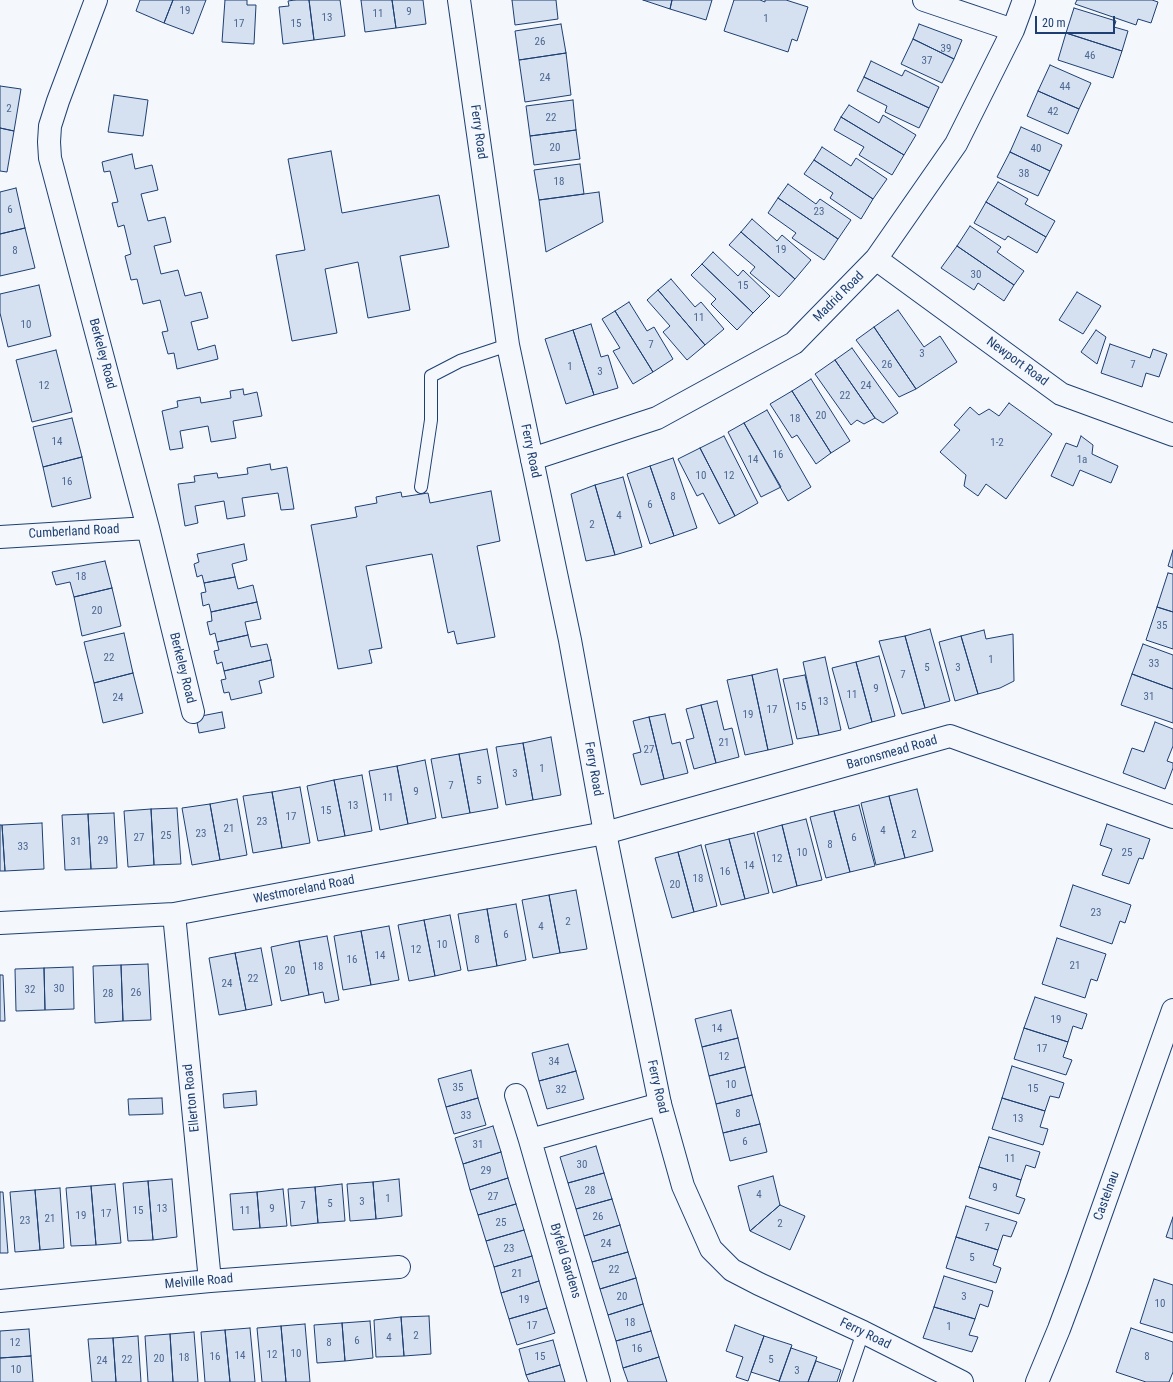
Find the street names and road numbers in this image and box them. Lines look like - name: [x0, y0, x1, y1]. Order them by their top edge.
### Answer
- street label: Ferry Road: [466, 104, 490, 160]
- street label: Madrid Road: [811, 269, 867, 325]
- street label: Berkeley Road: [85, 317, 119, 391]
- street label: Newport Road: [983, 334, 1051, 390]
- street label: Ferry Road: [517, 423, 543, 479]
- street label: Cumberland Road: [28, 522, 120, 542]
- street label: Berkeley Road: [166, 631, 198, 705]
- street label: Baronsmead Road: [845, 733, 939, 773]
- street label: Ferry Road: [581, 741, 605, 797]
- street label: Westmoreland Road: [252, 873, 356, 907]
- street label: Ferry Road: [643, 1059, 671, 1115]
- street label: Ellerton Road: [181, 1063, 203, 1133]
- street label: Castelnau: [1091, 1169, 1123, 1223]
- street label: Byfeld Gardens: [546, 1222, 584, 1300]
- street label: Melville Road: [164, 1271, 234, 1293]
- street label: Ferry Road: [837, 1315, 893, 1353]

